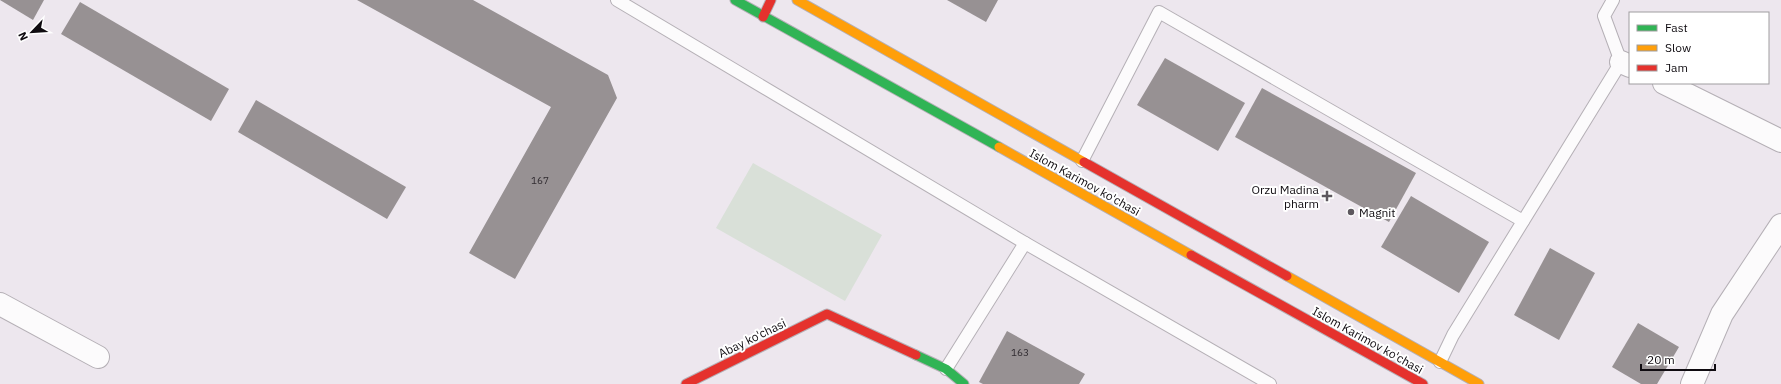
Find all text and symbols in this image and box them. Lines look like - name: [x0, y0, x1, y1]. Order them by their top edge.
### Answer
- north arrow: [12, 12, 52, 52]
- legend: [1629, 12, 1769, 84]
- text: Fast: [1665, 20, 1688, 35]
- text: N: [15, 30, 31, 43]
- text: Slow: [1665, 40, 1691, 55]
- text: Jam: [1665, 60, 1688, 75]
- street label: Islom Karimov ko'chasi: [1027, 145, 1143, 219]
- house number: 167: [531, 174, 549, 187]
- place label: Orzu Madina pharm: [1252, 182, 1320, 211]
- marker: Orzu Madina pharm: [1322, 191, 1332, 201]
- place label: Magnit: [1359, 205, 1396, 220]
- marker: Magnit: [1346, 207, 1356, 217]
- street label: Islom Karimov ko'chasi: [1310, 303, 1426, 377]
- street label: Abay ko'chasi: [716, 315, 788, 361]
- house number: 163: [1011, 346, 1029, 359]
- scale bar: [1641, 346, 1715, 372]
- text: 20 m: [1647, 352, 1675, 367]

